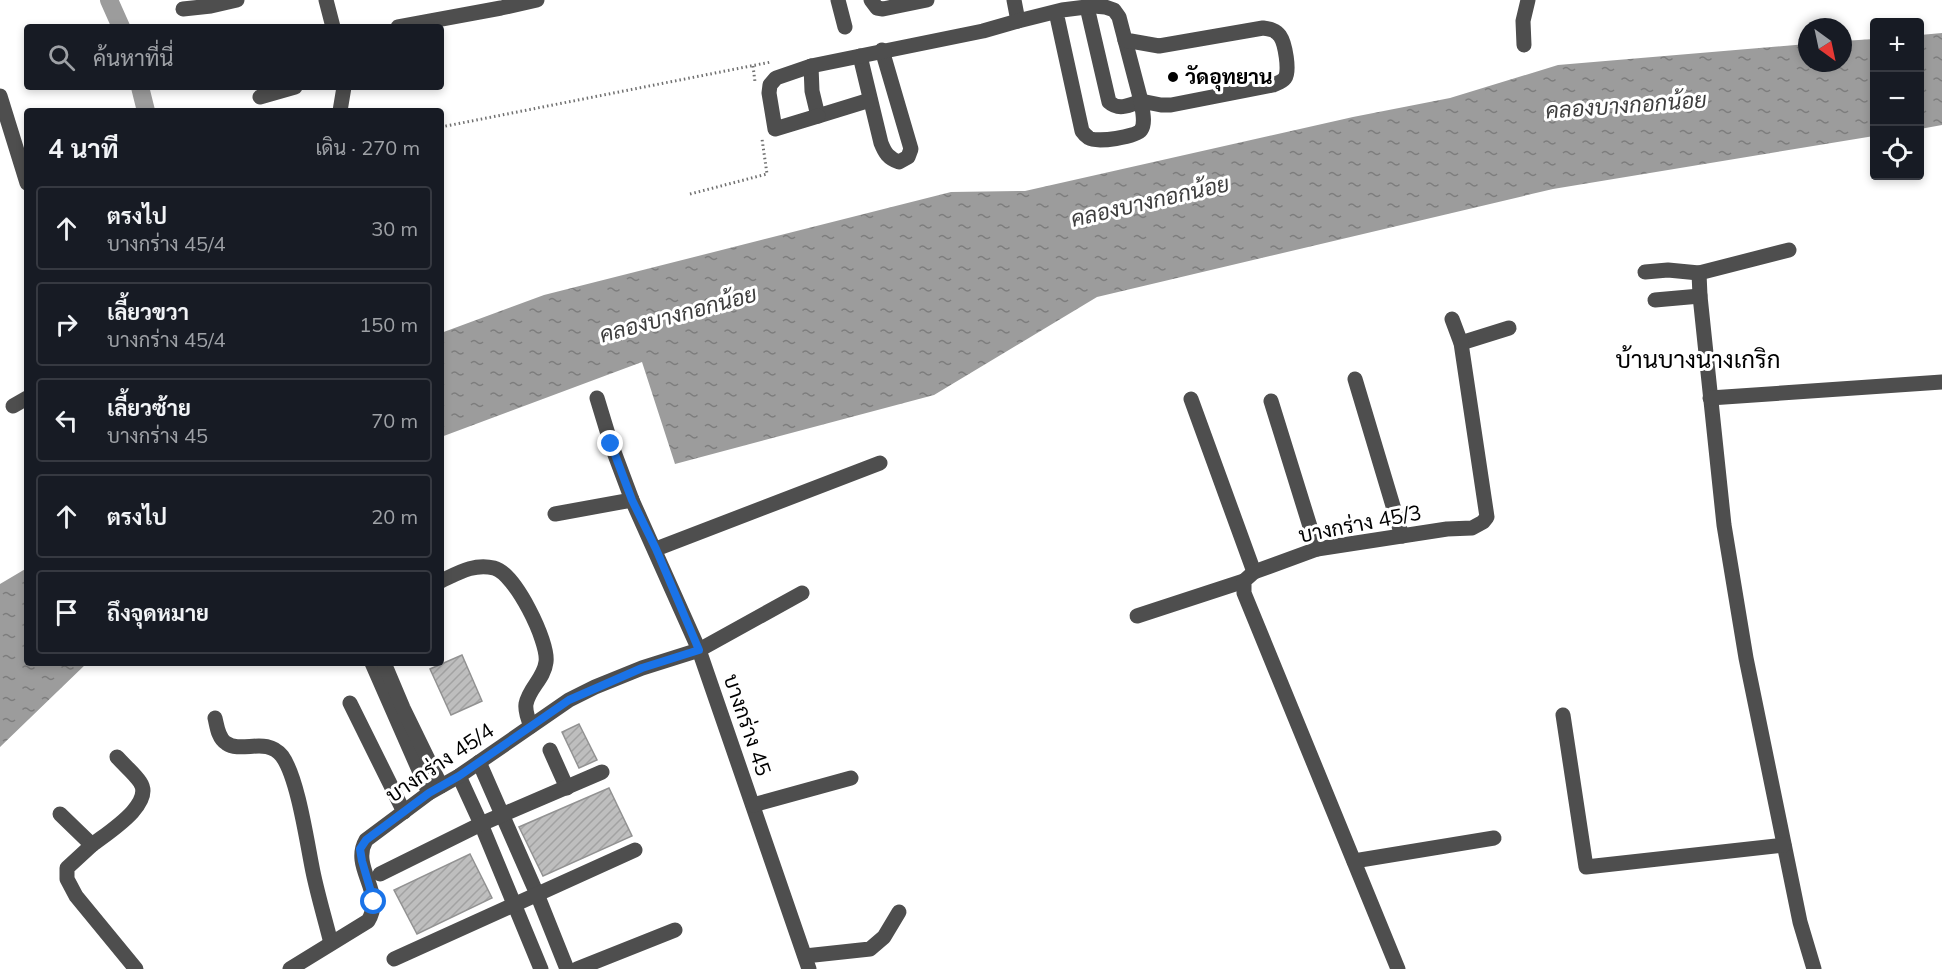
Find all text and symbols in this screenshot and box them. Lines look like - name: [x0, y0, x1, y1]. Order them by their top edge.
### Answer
- north arrow: [1798, 18, 1852, 72]
- map controls: [1870, 18, 1924, 180]
- button: +: [1870, 18, 1924, 72]
- search box: [24, 24, 444, 90]
- icon: search: [45, 41, 78, 74]
- text: ค้นหาที่นี่: [93, 44, 173, 72]
- place label: วัดอุทยาน: [1185, 63, 1273, 92]
- marker: วัดอุทยาน: [1166, 70, 1180, 84]
- button: −: [1870, 72, 1924, 126]
- water label: คลองบางกอกน้อย: [1544, 85, 1708, 125]
- button: locate: [1870, 126, 1924, 180]
- text: 4 นาที: [48, 132, 119, 165]
- text: เดิน · 270 m: [315, 135, 420, 160]
- water label: คลองบางกอกน้อย: [1068, 169, 1232, 233]
- text: ตรงไป: [107, 202, 167, 230]
- icon: ahead: [50, 212, 83, 245]
- text: 30 m: [371, 216, 418, 241]
- text: บางกร่าง 45/4: [107, 231, 226, 256]
- water label: คลองบางกอกน้อย: [596, 279, 760, 348]
- text: เลี้ยวขวา: [107, 298, 189, 326]
- icon: right: [50, 308, 83, 341]
- text: 150 m: [359, 312, 418, 337]
- text: บางกร่าง 45/4: [107, 327, 226, 352]
- district label: บ้านบางนางเกริก: [1616, 344, 1780, 374]
- text: เลี้ยวซ้าย: [107, 394, 191, 422]
- icon: left: [50, 404, 83, 437]
- text: 70 m: [371, 408, 418, 433]
- text: บางกร่าง 45: [107, 423, 208, 448]
- route end: [597, 430, 623, 456]
- street label: บางกร่าง 45/3: [1296, 498, 1423, 548]
- icon: ahead: [50, 500, 83, 533]
- text: ตรงไป: [107, 503, 167, 531]
- text: 20 m: [371, 504, 418, 529]
- icon: arrive: [50, 596, 83, 629]
- text: ถึงจุดหมาย: [107, 599, 209, 627]
- street label: บางกร่าง 45: [718, 670, 777, 779]
- street label: บางกร่าง 45/4: [381, 716, 499, 808]
- route start: [360, 888, 386, 914]

